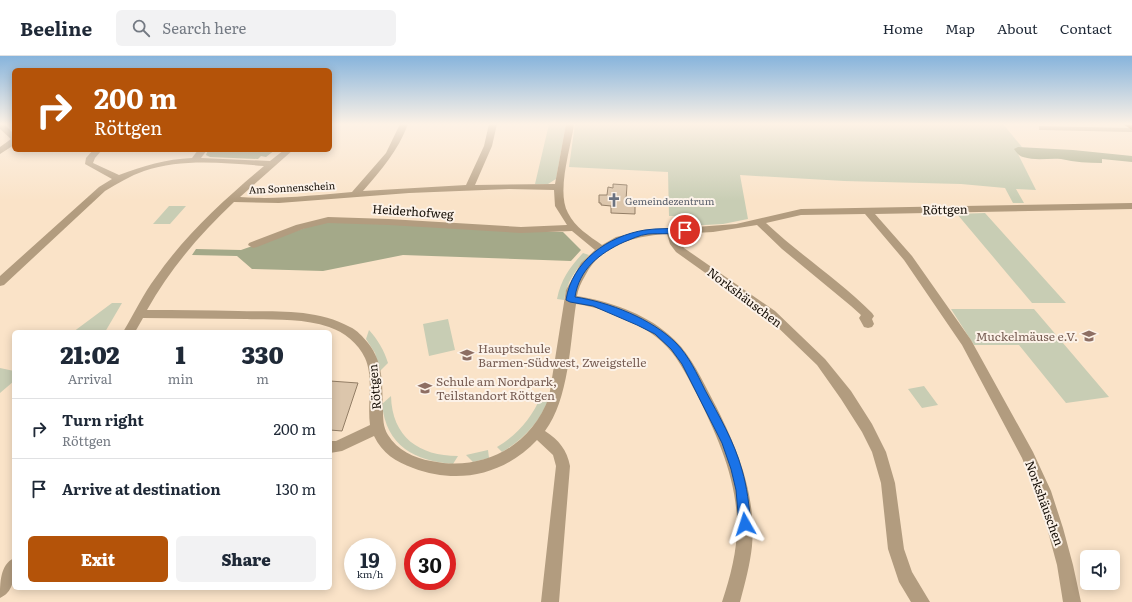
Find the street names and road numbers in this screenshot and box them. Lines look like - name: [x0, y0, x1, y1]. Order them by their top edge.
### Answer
- street label: Am Sonnenschein: [248, 177, 336, 197]
- street label: Heiderhofweg: [372, 199, 455, 223]
- street label: Röttgen: [922, 200, 968, 218]
- street label: Norkshäuschen: [704, 263, 786, 331]
- street label: Röttgen: [363, 364, 385, 410]
- street label: Norkshäuschen: [1021, 458, 1069, 548]

